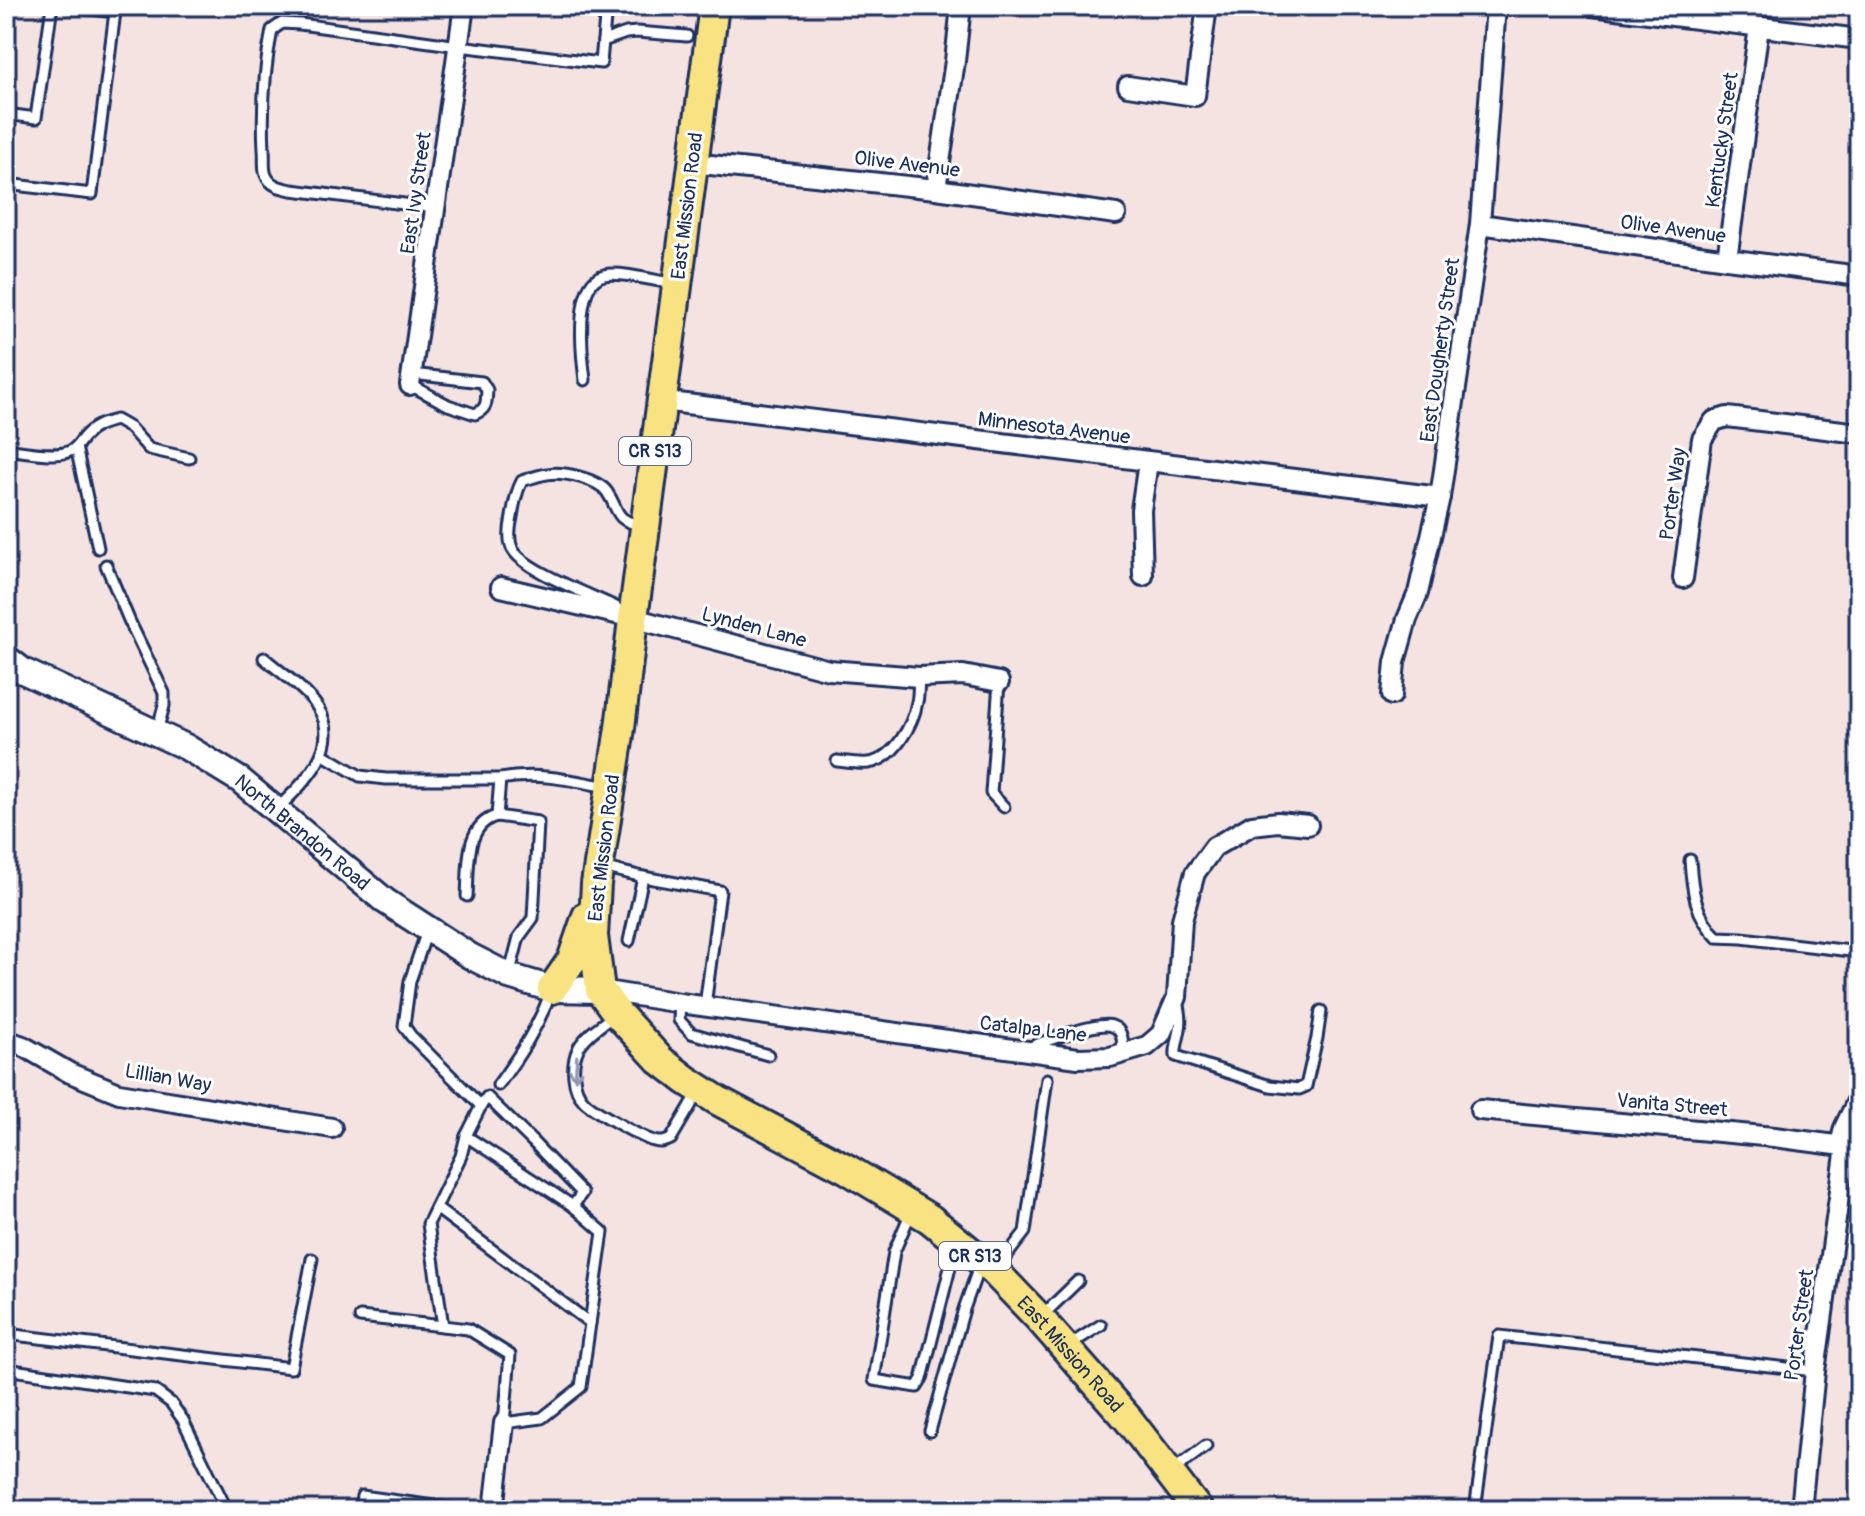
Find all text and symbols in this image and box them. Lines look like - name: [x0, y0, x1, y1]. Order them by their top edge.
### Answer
- street label: Kentucky Street: [1700, 70, 1744, 209]
- street label: East Ivy Street: [395, 130, 437, 256]
- street label: East Mission Road: [666, 131, 708, 281]
- street label: Olive Avenue: [853, 145, 961, 183]
- street label: Olive Avenue: [1619, 209, 1728, 249]
- street label: East Dougherty Street: [1415, 255, 1465, 444]
- street label: Minnesota Avenue: [976, 406, 1132, 450]
- road number: CR S13: [619, 437, 691, 465]
- street label: Porter Way: [1654, 446, 1692, 542]
- street label: Lynden Lane: [699, 601, 809, 653]
- street label: North Brandon Road: [230, 769, 375, 896]
- street label: East Mission Road: [583, 773, 625, 923]
- street label: Catalpa Lane: [978, 1010, 1088, 1048]
- one-way arrow: [568, 1054, 583, 1080]
- street label: Lillian Way: [123, 1058, 214, 1098]
- street label: Vanita Street: [1615, 1088, 1730, 1122]
- road number: CR S13: [939, 1242, 1011, 1270]
- street label: Porter Street: [1779, 1267, 1819, 1382]
- street label: East Mission Road: [1012, 1290, 1129, 1418]

